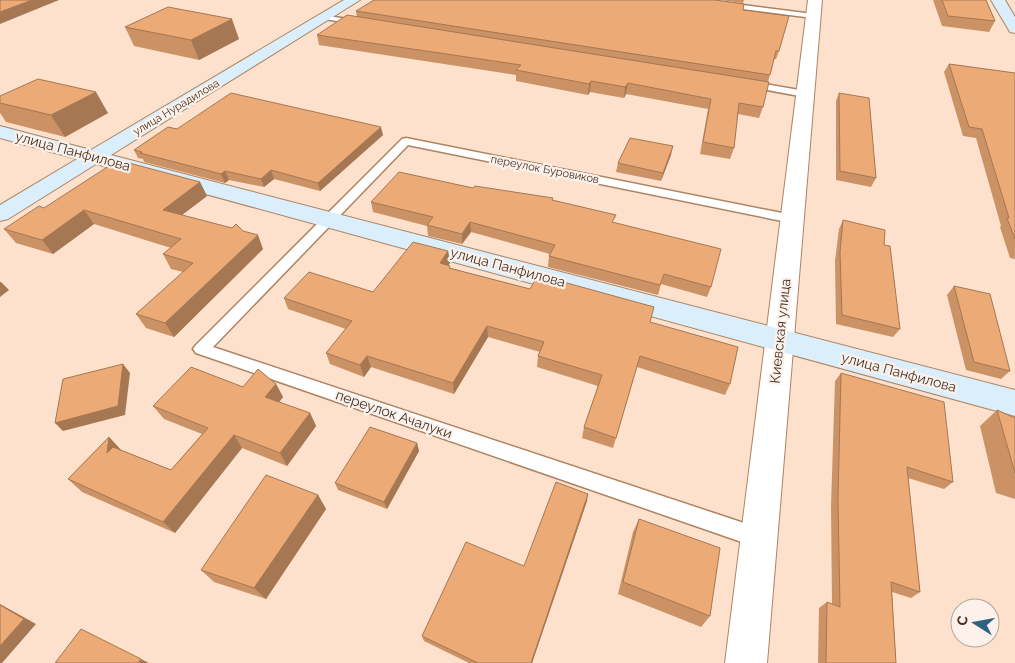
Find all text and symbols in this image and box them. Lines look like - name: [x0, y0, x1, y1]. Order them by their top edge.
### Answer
- street label: улица Нурадилова: [131, 77, 222, 138]
- street label: улица Панфилова: [14, 128, 132, 174]
- street label: переулок Буровиков: [490, 153, 600, 186]
- street label: улица Панфилова: [449, 244, 567, 290]
- street label: Киевская улица: [767, 278, 793, 384]
- street label: улица Панфилова: [840, 349, 958, 395]
- street label: переулок Ачалуки: [334, 387, 454, 441]
- north arrow: [950, 598, 1000, 648]
- text: С: [953, 614, 971, 627]

